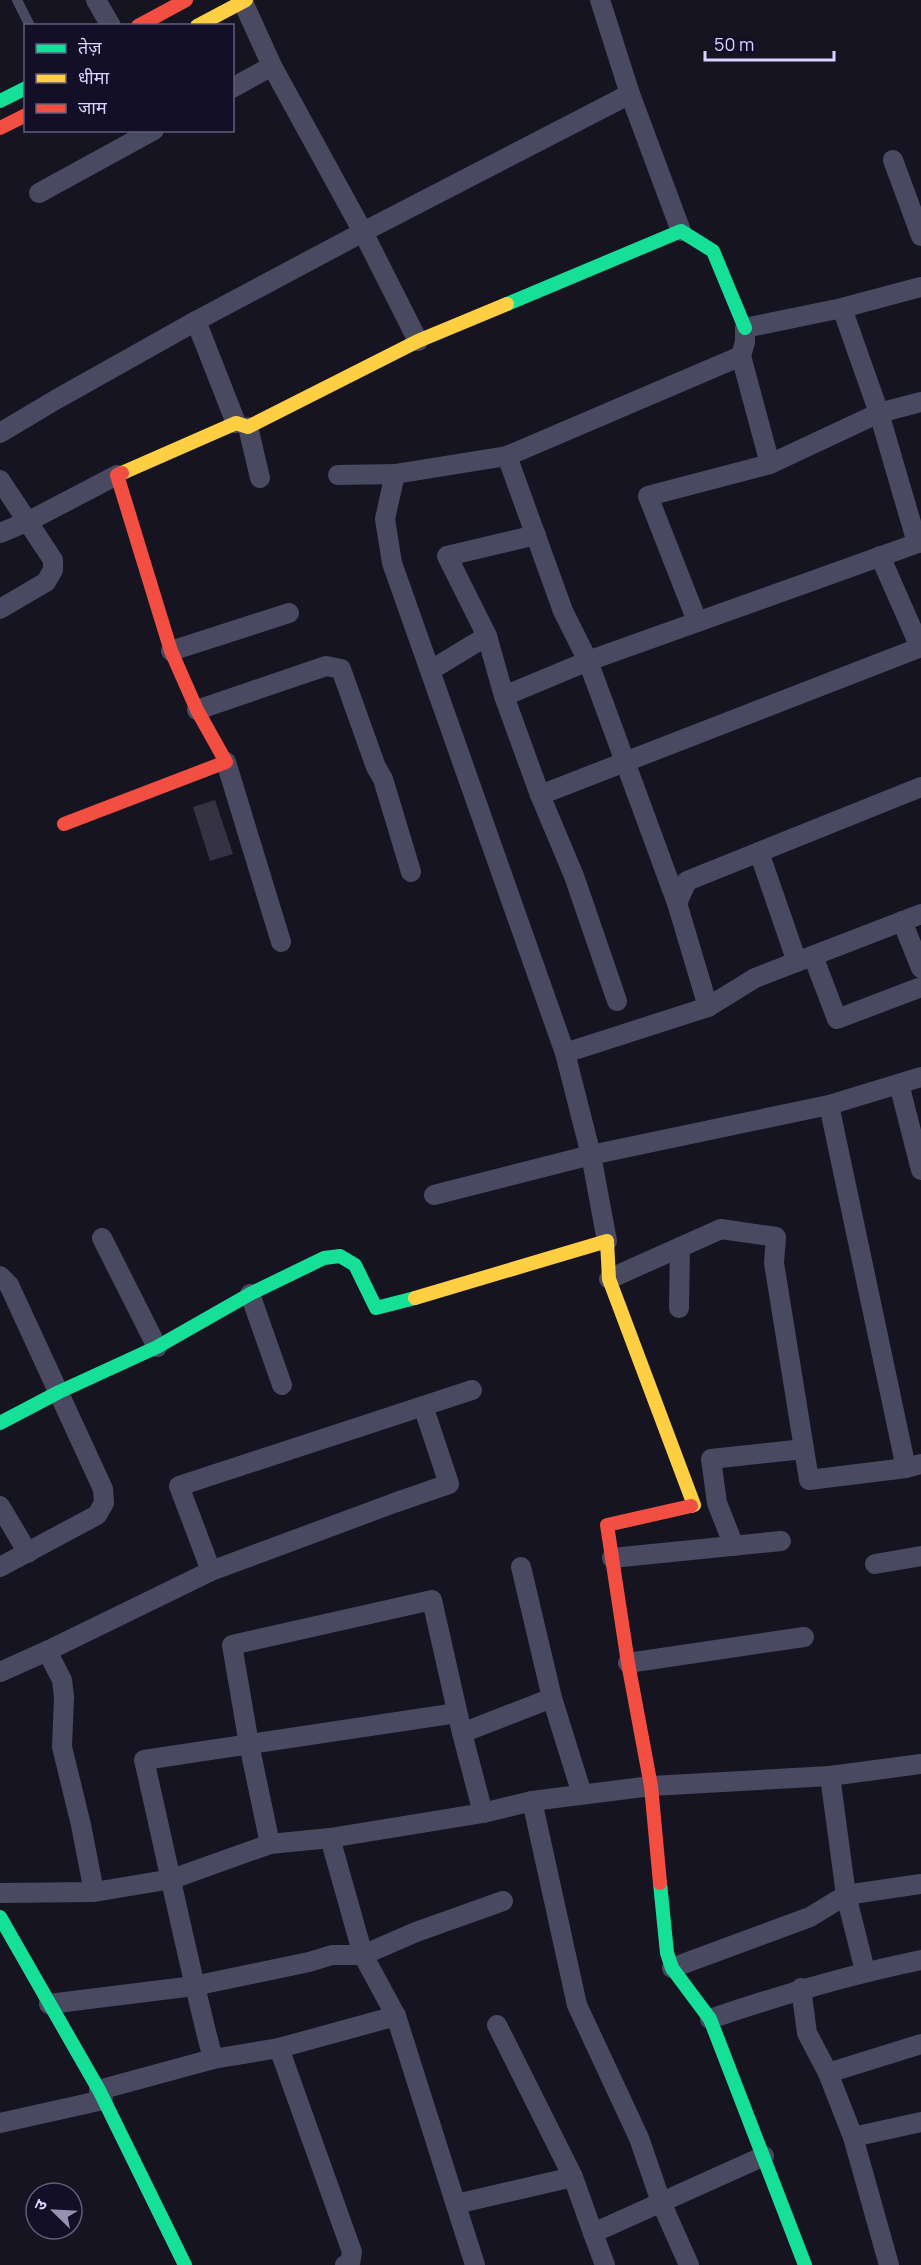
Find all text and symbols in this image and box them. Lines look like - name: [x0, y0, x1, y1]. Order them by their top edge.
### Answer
- legend: [24, 24, 234, 132]
- scale bar: [705, 24, 834, 62]
- text: 50 m: [714, 32, 754, 56]
- text: तेज़: [78, 35, 102, 59]
- text: धीमा: [78, 65, 109, 89]
- text: जाम: [78, 95, 108, 119]
- north arrow: [24, 2181, 84, 2241]
- text: उ: [28, 2196, 53, 2214]

